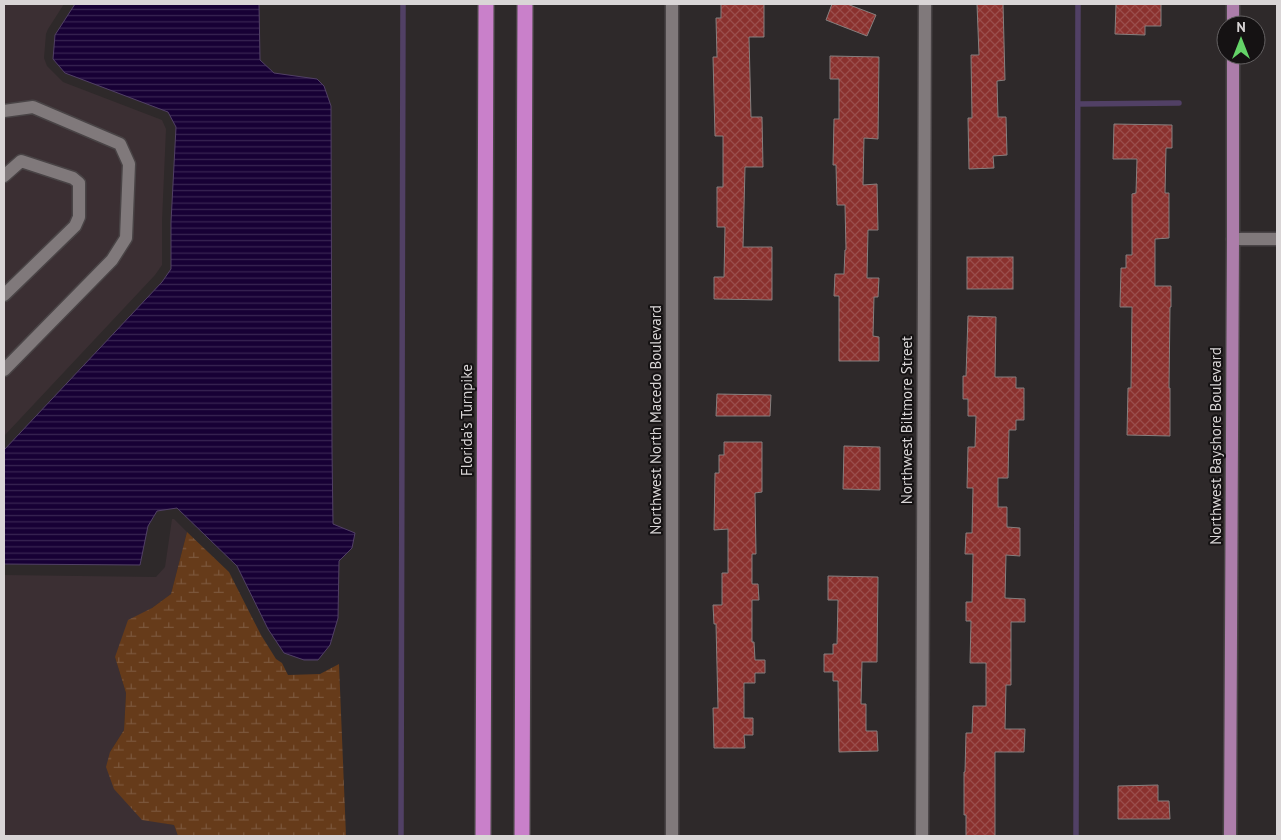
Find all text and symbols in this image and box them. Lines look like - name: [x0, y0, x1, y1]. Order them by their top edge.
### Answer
- north arrow: [1216, 15, 1266, 65]
- text: N: [1236, 18, 1246, 36]
- street label: Northwest North Macedo Boulevard: [646, 305, 665, 535]
- street label: Northwest Biltmore Street: [897, 336, 916, 504]
- street label: Northwest Bayshore Boulevard: [1206, 347, 1225, 545]
- street label: Florida's Turnpike: [457, 364, 476, 476]

